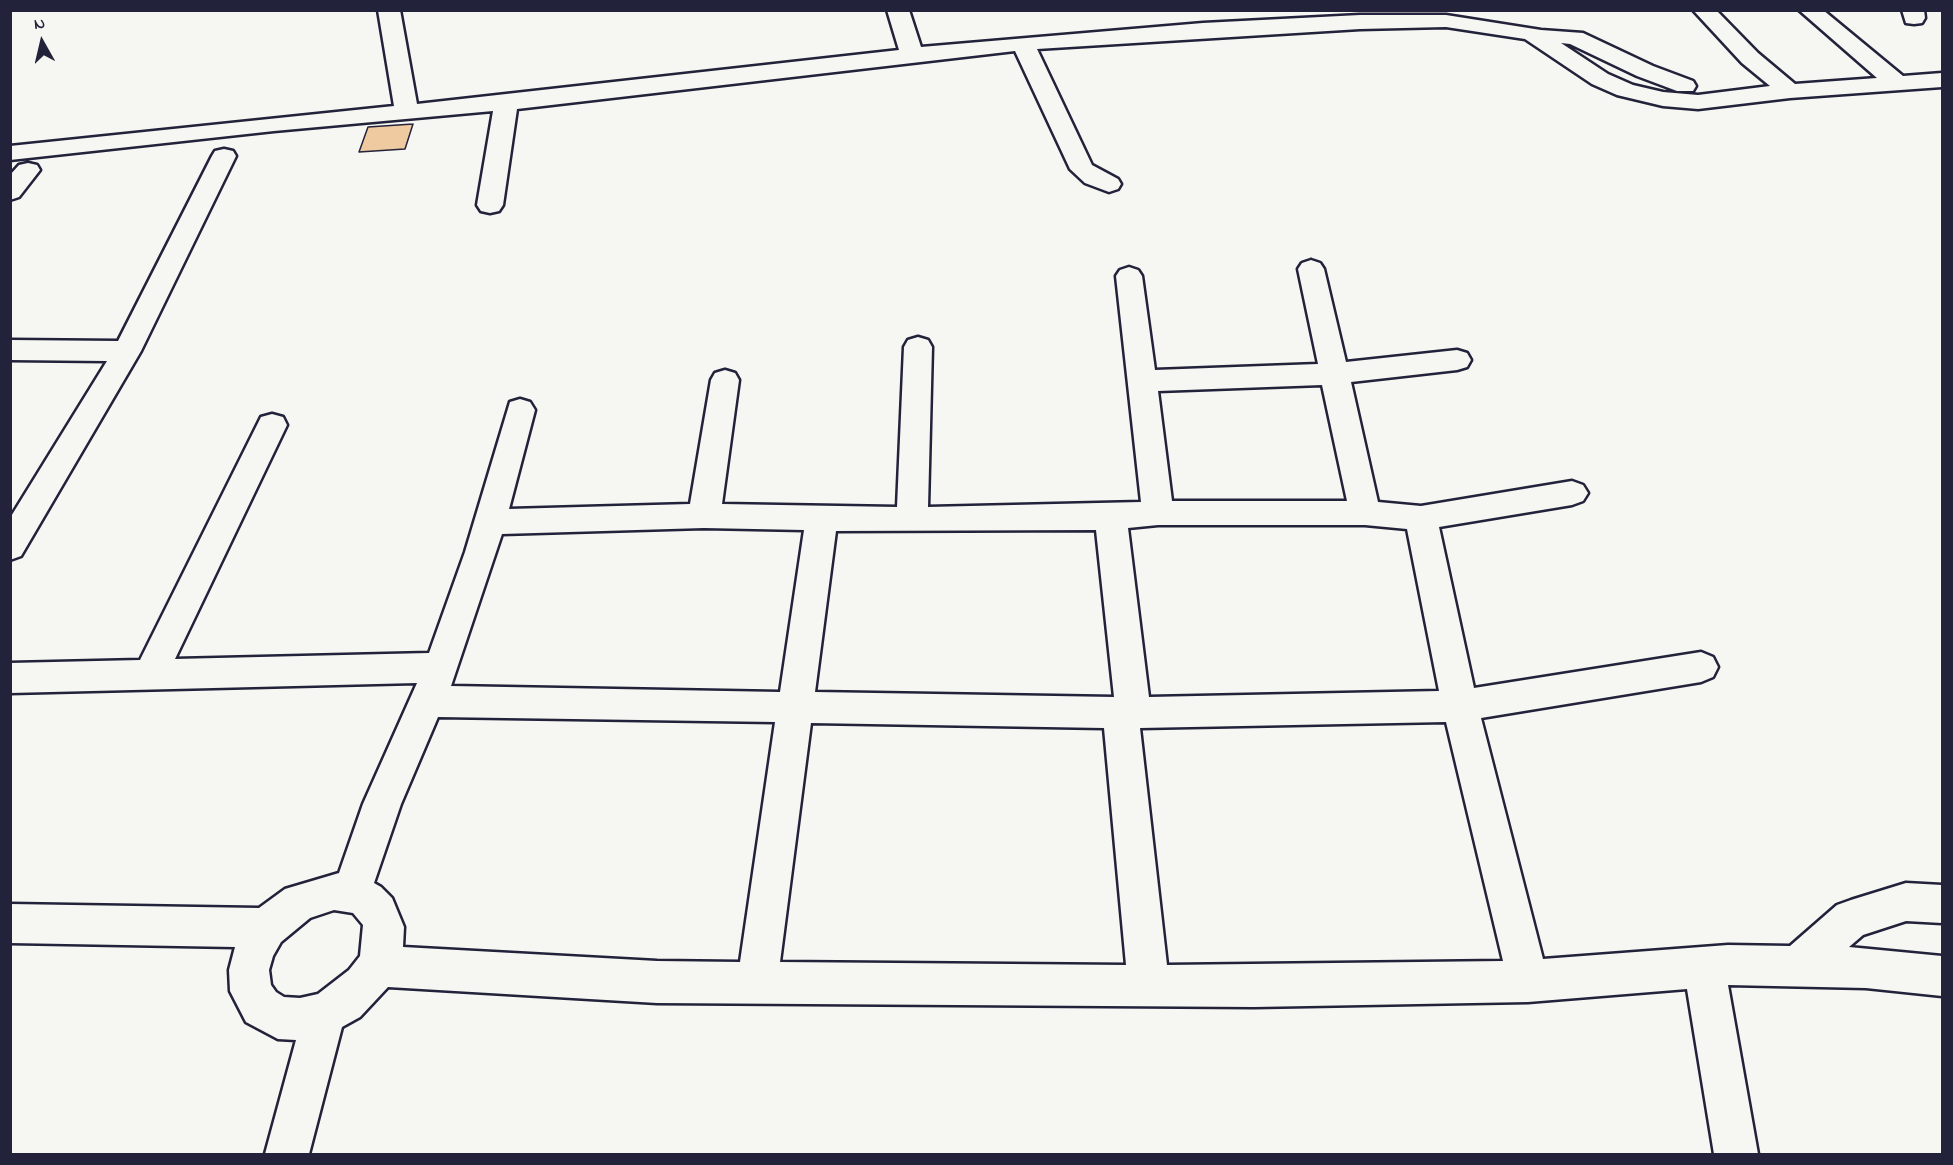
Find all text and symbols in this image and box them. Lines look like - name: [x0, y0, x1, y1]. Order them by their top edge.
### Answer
- north arrow: [12, 12, 72, 72]
- text: N: [32, 12, 47, 37]

